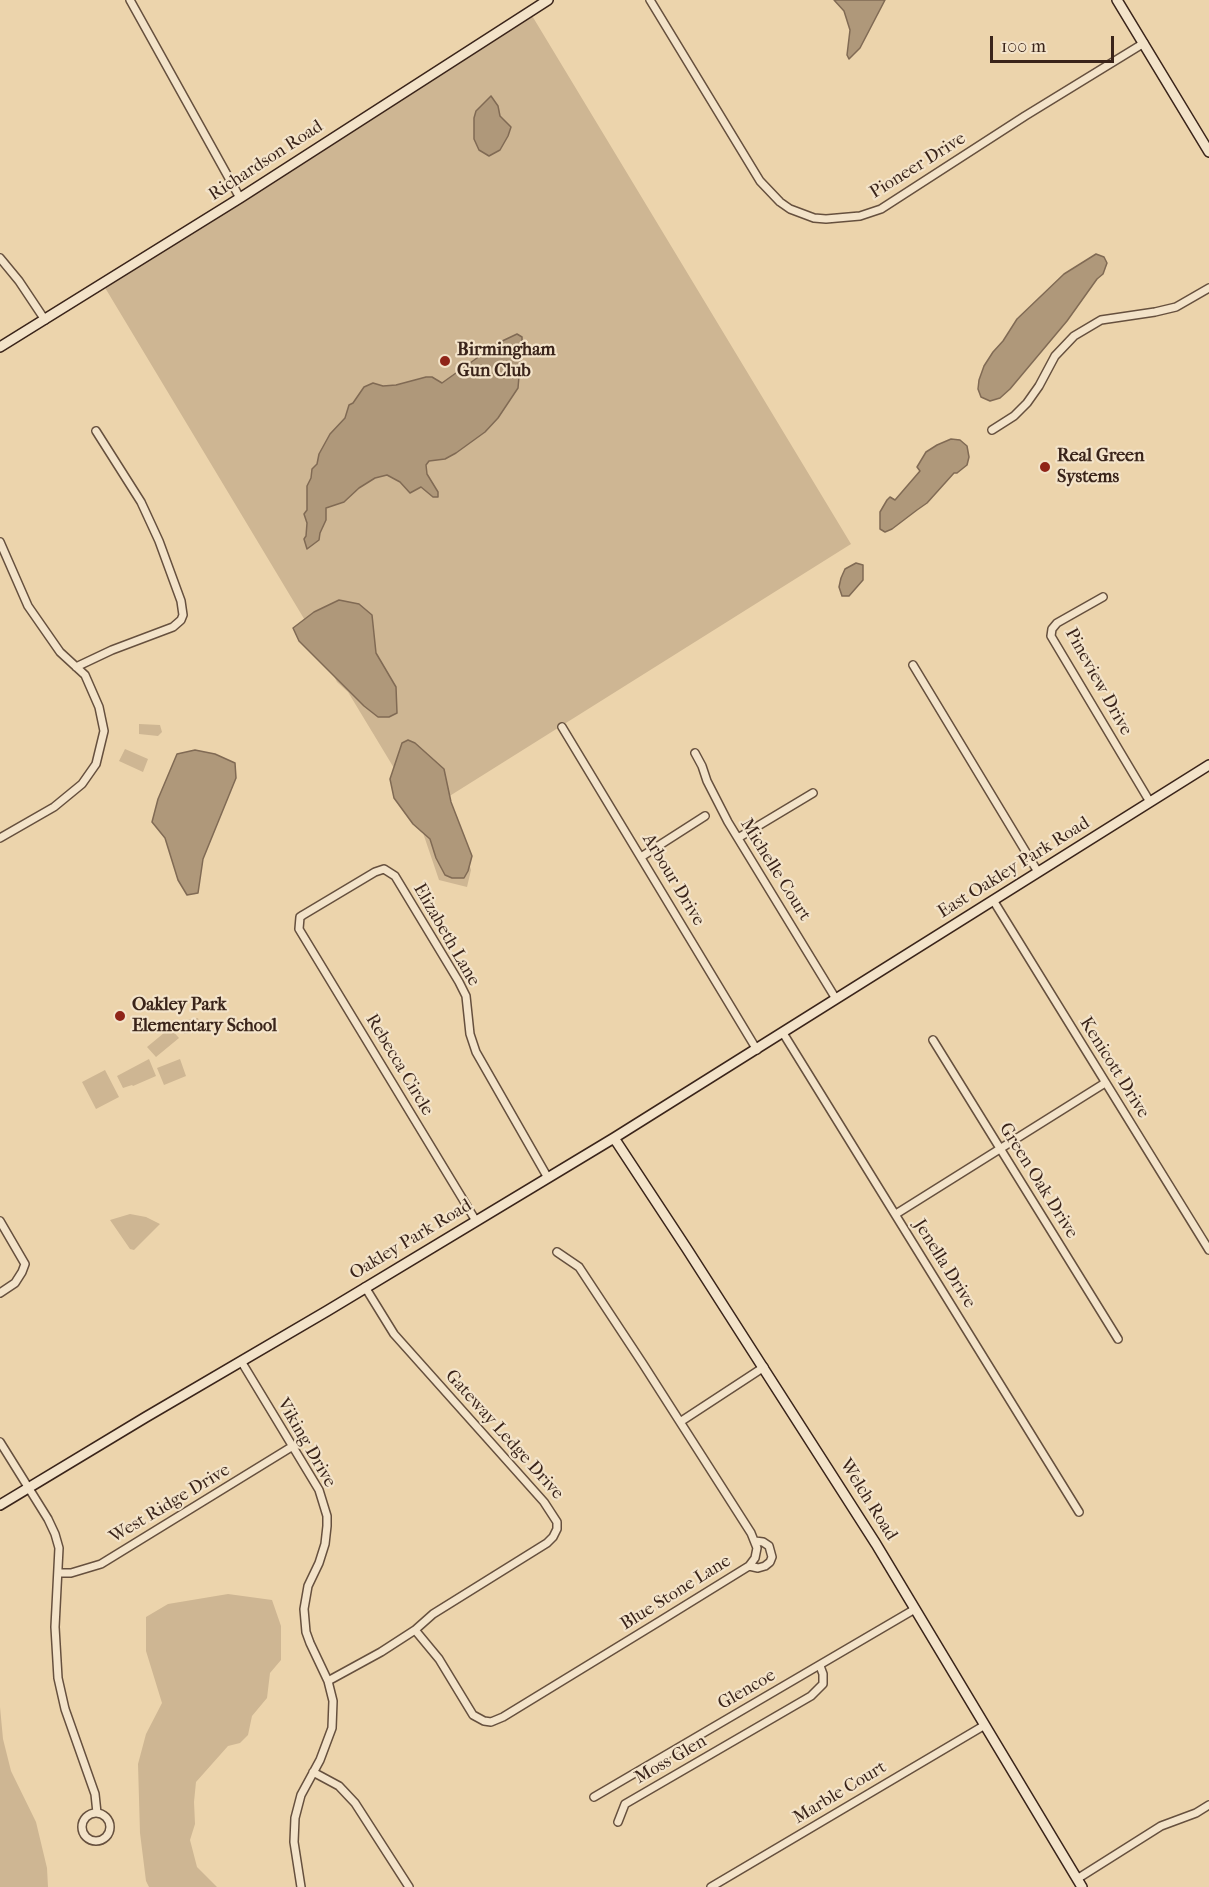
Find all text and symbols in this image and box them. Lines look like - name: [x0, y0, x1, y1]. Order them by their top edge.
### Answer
- scale bar: [993, 24, 1118, 62]
- text: 100 m: [1001, 36, 1046, 57]
- street label: Richardson Road: [205, 116, 327, 206]
- street label: Pioneer Drive: [866, 128, 970, 204]
- place label: Birmingham Gun Club: [457, 340, 555, 382]
- marker: Birmingham Gun Club: [438, 354, 452, 368]
- place label: Real Green Systems: [1057, 446, 1144, 488]
- marker: Real Green Systems: [1038, 460, 1052, 474]
- street label: Pineview Drive: [1060, 625, 1136, 739]
- street label: East Oakley Park Road: [934, 813, 1094, 923]
- street label: Michelle Court: [735, 815, 815, 925]
- street label: Arbour Drive: [637, 830, 709, 930]
- street label: Elizabeth Lane: [408, 880, 484, 990]
- place label: Oakley Park Elementary School: [132, 995, 277, 1038]
- marker: Oakley Park Elementary School: [113, 1009, 127, 1023]
- street label: Rebecca Circle: [360, 1010, 438, 1120]
- street label: Kenicott Drive: [1074, 1014, 1154, 1122]
- street label: Green Oak Drive: [994, 1119, 1082, 1243]
- street label: Oakley Park Road: [346, 1195, 476, 1285]
- street label: Jenella Drive: [908, 1216, 980, 1312]
- street label: Gateway Ledge Drive: [440, 1366, 568, 1504]
- street label: Viking Drive: [272, 1395, 340, 1491]
- street label: Welch Road: [834, 1455, 902, 1545]
- street label: West Ridge Drive: [106, 1460, 234, 1548]
- street label: Blue Stone Lane: [617, 1551, 735, 1635]
- street label: Glencoe: [714, 1665, 780, 1715]
- street label: Moss Glen: [631, 1731, 711, 1789]
- street label: Marble Court: [790, 1757, 890, 1829]

